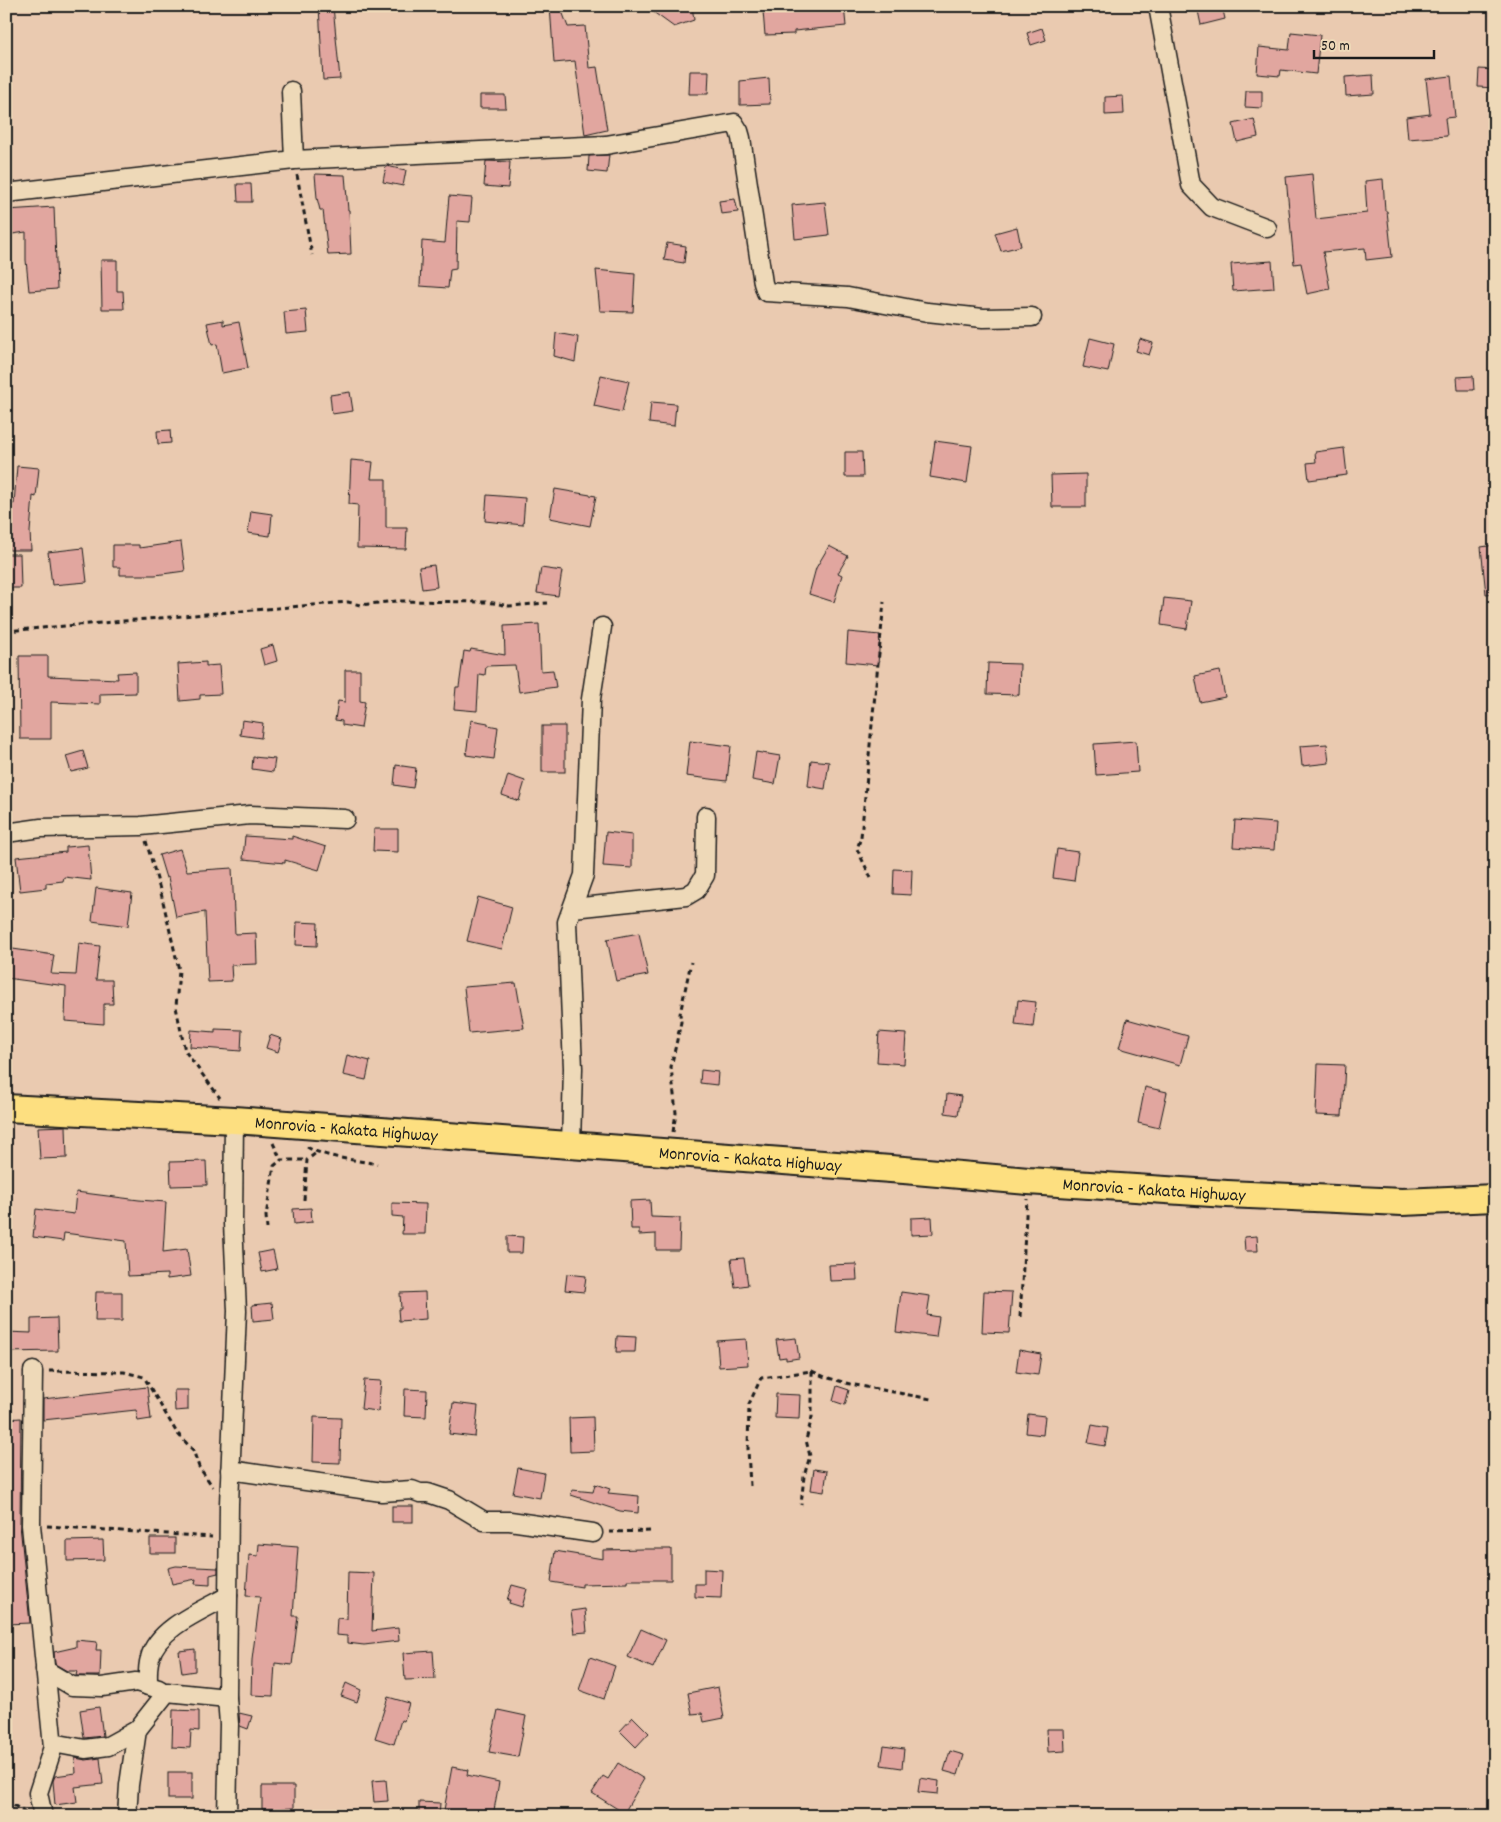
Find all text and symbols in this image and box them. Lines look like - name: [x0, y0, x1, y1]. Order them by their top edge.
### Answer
- scale bar: [1314, 28, 1434, 60]
- text: 50 m: [1321, 36, 1350, 58]
- street label: Monrovia - Kakata Highway: [254, 1112, 439, 1150]
- street label: Monrovia - Kakata Highway: [658, 1142, 843, 1180]
- street label: Monrovia - Kakata Highway: [1062, 1173, 1247, 1210]

